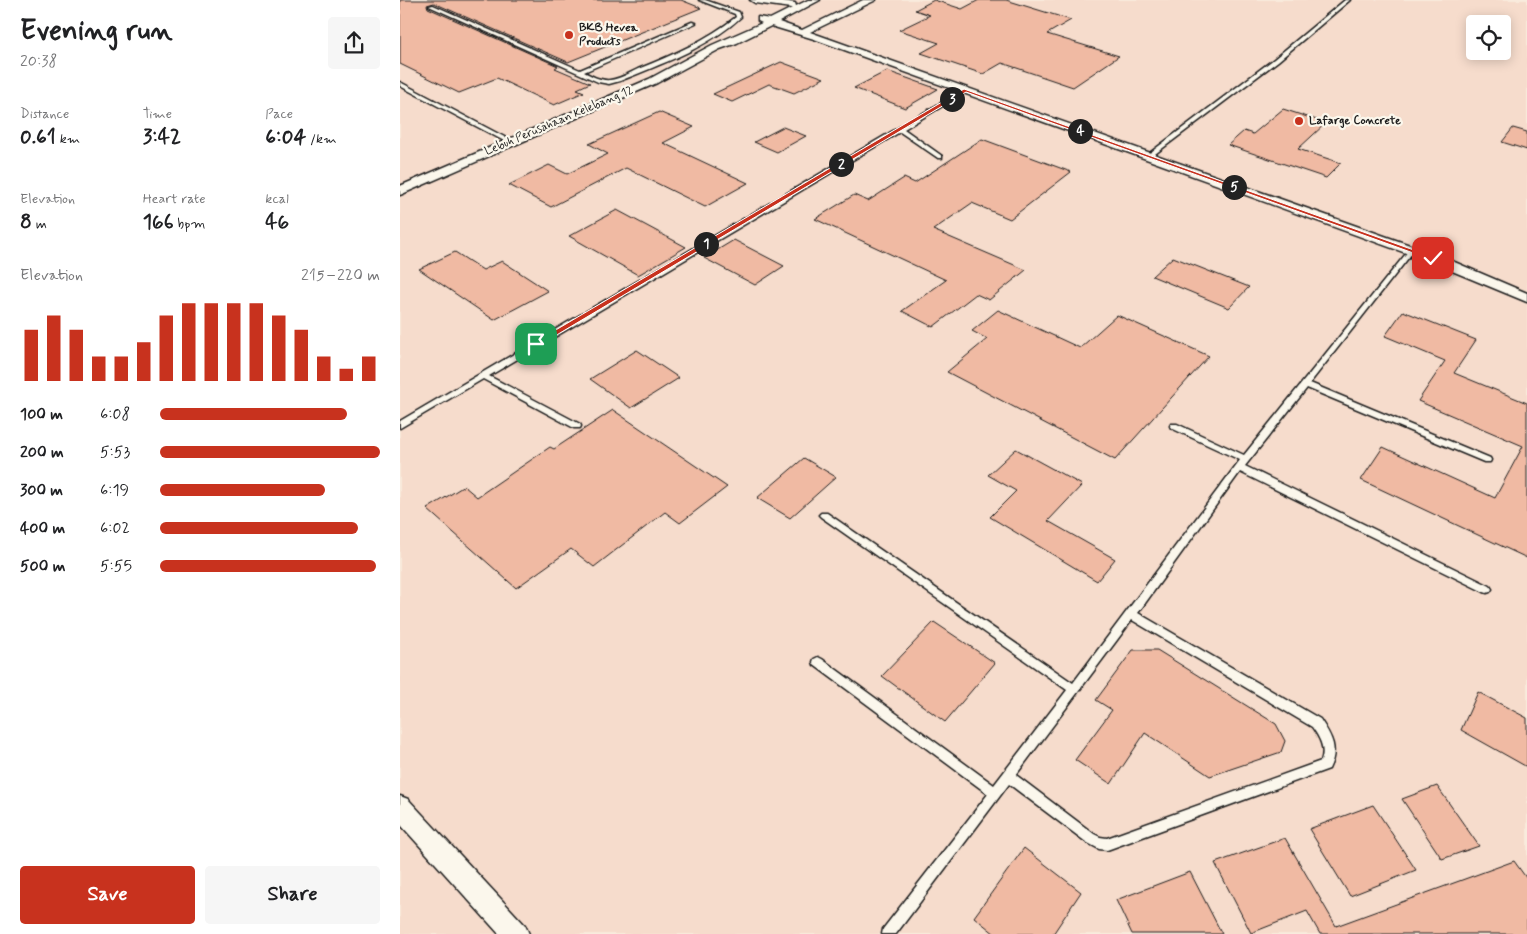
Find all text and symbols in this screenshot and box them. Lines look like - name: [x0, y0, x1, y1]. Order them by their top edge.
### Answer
- text: Evening run: [20, 13, 173, 50]
- map controls: [1466, 15, 1511, 60]
- button: locate: [1466, 15, 1511, 60]
- button: share: [328, 17, 380, 69]
- place label: BKB Hevea Products: [579, 20, 639, 50]
- marker: BKB Hevea Products: [563, 29, 575, 41]
- text: 20:38: [20, 51, 57, 72]
- street label: Lebuh Perusahaan Kelebang 12: [482, 82, 636, 160]
- pin: 3: [940, 86, 964, 112]
- text: 3: [949, 90, 956, 108]
- text: Distance: [20, 105, 69, 123]
- text: Time: [143, 105, 172, 123]
- text: Pace: [265, 105, 293, 123]
- place label: Lafarge Concrete: [1309, 113, 1401, 129]
- marker: Lafarge Concrete: [1293, 115, 1305, 127]
- pin: 4: [1068, 118, 1092, 144]
- text: 4: [1076, 122, 1085, 140]
- text: 0.61: [20, 123, 56, 151]
- text: 3:42: [143, 123, 181, 151]
- text: 6:04: [265, 123, 306, 151]
- text: km: [56, 130, 80, 148]
- text: /km: [306, 130, 337, 148]
- pin: 2: [828, 152, 854, 176]
- text: 2: [838, 155, 845, 173]
- pin: 5: [1222, 174, 1246, 200]
- text: 5: [1230, 178, 1239, 196]
- text: Elevation: [20, 190, 75, 208]
- text: Heart rate: [143, 190, 206, 208]
- text: kcal: [265, 190, 289, 208]
- text: 8: [20, 208, 32, 236]
- text: 166: [143, 208, 174, 236]
- text: 46: [265, 208, 289, 236]
- text: m: [32, 215, 47, 233]
- text: bpm: [174, 215, 206, 233]
- pin: 1: [694, 232, 718, 256]
- text: 1: [703, 235, 710, 253]
- pin: [1412, 237, 1454, 279]
- icon: check: [1419, 244, 1447, 272]
- text: Elevation: [20, 265, 83, 286]
- text: 215–220 m: [301, 265, 380, 286]
- pin: [515, 323, 557, 365]
- icon: arrive: [522, 330, 550, 358]
- text: 100 m: [20, 404, 63, 425]
- text: 6:08: [100, 404, 130, 425]
- text: 200 m: [20, 442, 64, 463]
- text: 5:53: [100, 442, 130, 463]
- text: 300 m: [20, 480, 63, 501]
- text: 6:19: [100, 480, 129, 501]
- text: 400 m: [20, 518, 65, 539]
- text: 6:02: [100, 518, 130, 539]
- text: 500 m: [20, 556, 65, 577]
- text: 5:55: [100, 556, 132, 577]
- button: Save: [20, 866, 195, 924]
- button: Share: [205, 866, 380, 924]

